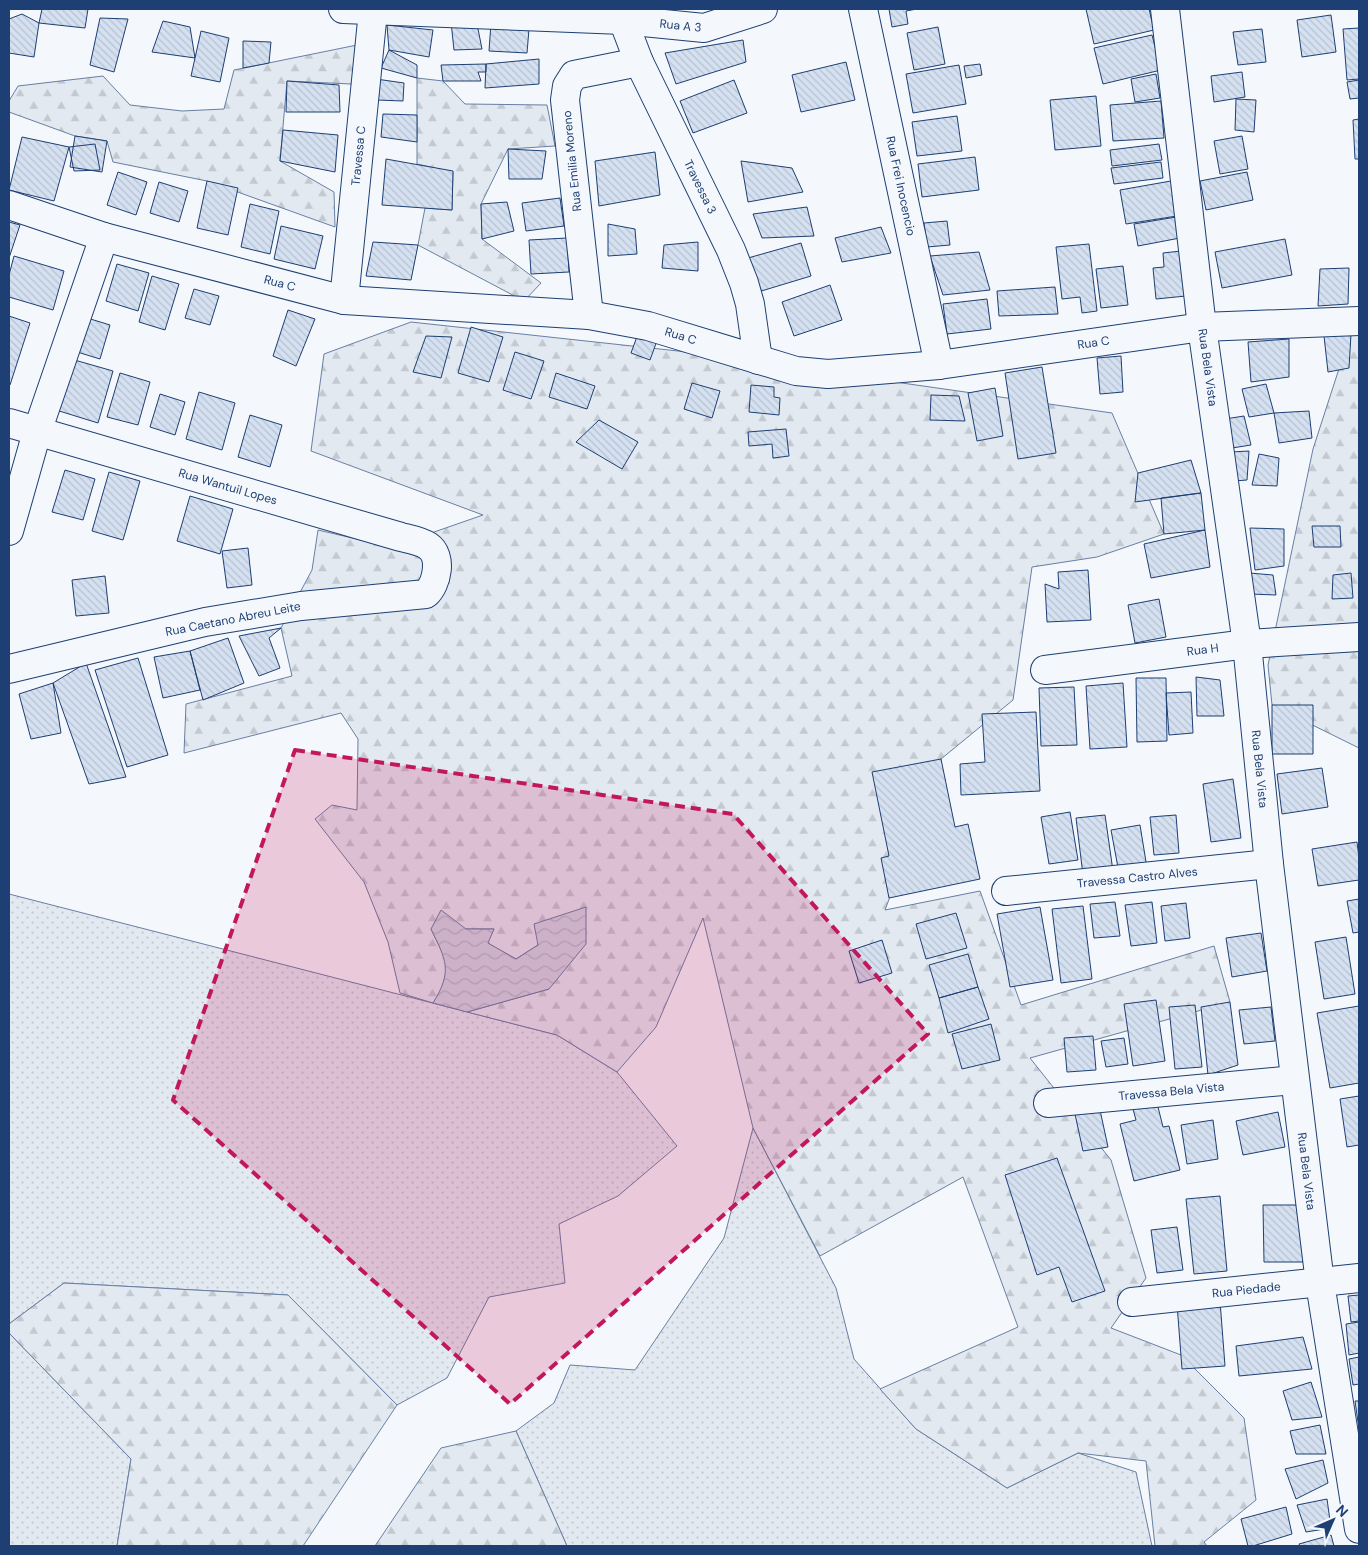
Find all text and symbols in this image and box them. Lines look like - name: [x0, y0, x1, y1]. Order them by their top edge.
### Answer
- street label: Rua A 3: [659, 16, 702, 36]
- street label: Rua Emilia Moreno: [559, 110, 585, 212]
- street label: Travessa C: [348, 125, 369, 186]
- street label: Rua Frei Inocencio: [882, 135, 919, 237]
- street label: Travessa 3: [680, 157, 720, 217]
- street label: Rua C: [262, 271, 298, 295]
- street label: Rua C: [663, 324, 699, 348]
- street label: Rua Bela Vista: [1194, 328, 1221, 407]
- street label: Rua C: [1076, 332, 1111, 353]
- street label: Rua Wantuil Lopes: [177, 465, 279, 509]
- street label: Rua Caetano Abreu Leite: [164, 598, 302, 640]
- street label: Rua H: [1186, 640, 1220, 660]
- street label: Rua Bela Vista: [1248, 729, 1271, 809]
- street label: Travessa Castro Alves: [1076, 863, 1198, 892]
- street label: Travessa Bela Vista: [1118, 1079, 1225, 1104]
- street label: Rua Bela Vista: [1294, 1132, 1319, 1211]
- street label: Rua Piedade: [1211, 1278, 1282, 1301]
- north arrow: [1308, 1495, 1358, 1545]
- text: N: [1332, 1501, 1352, 1521]

